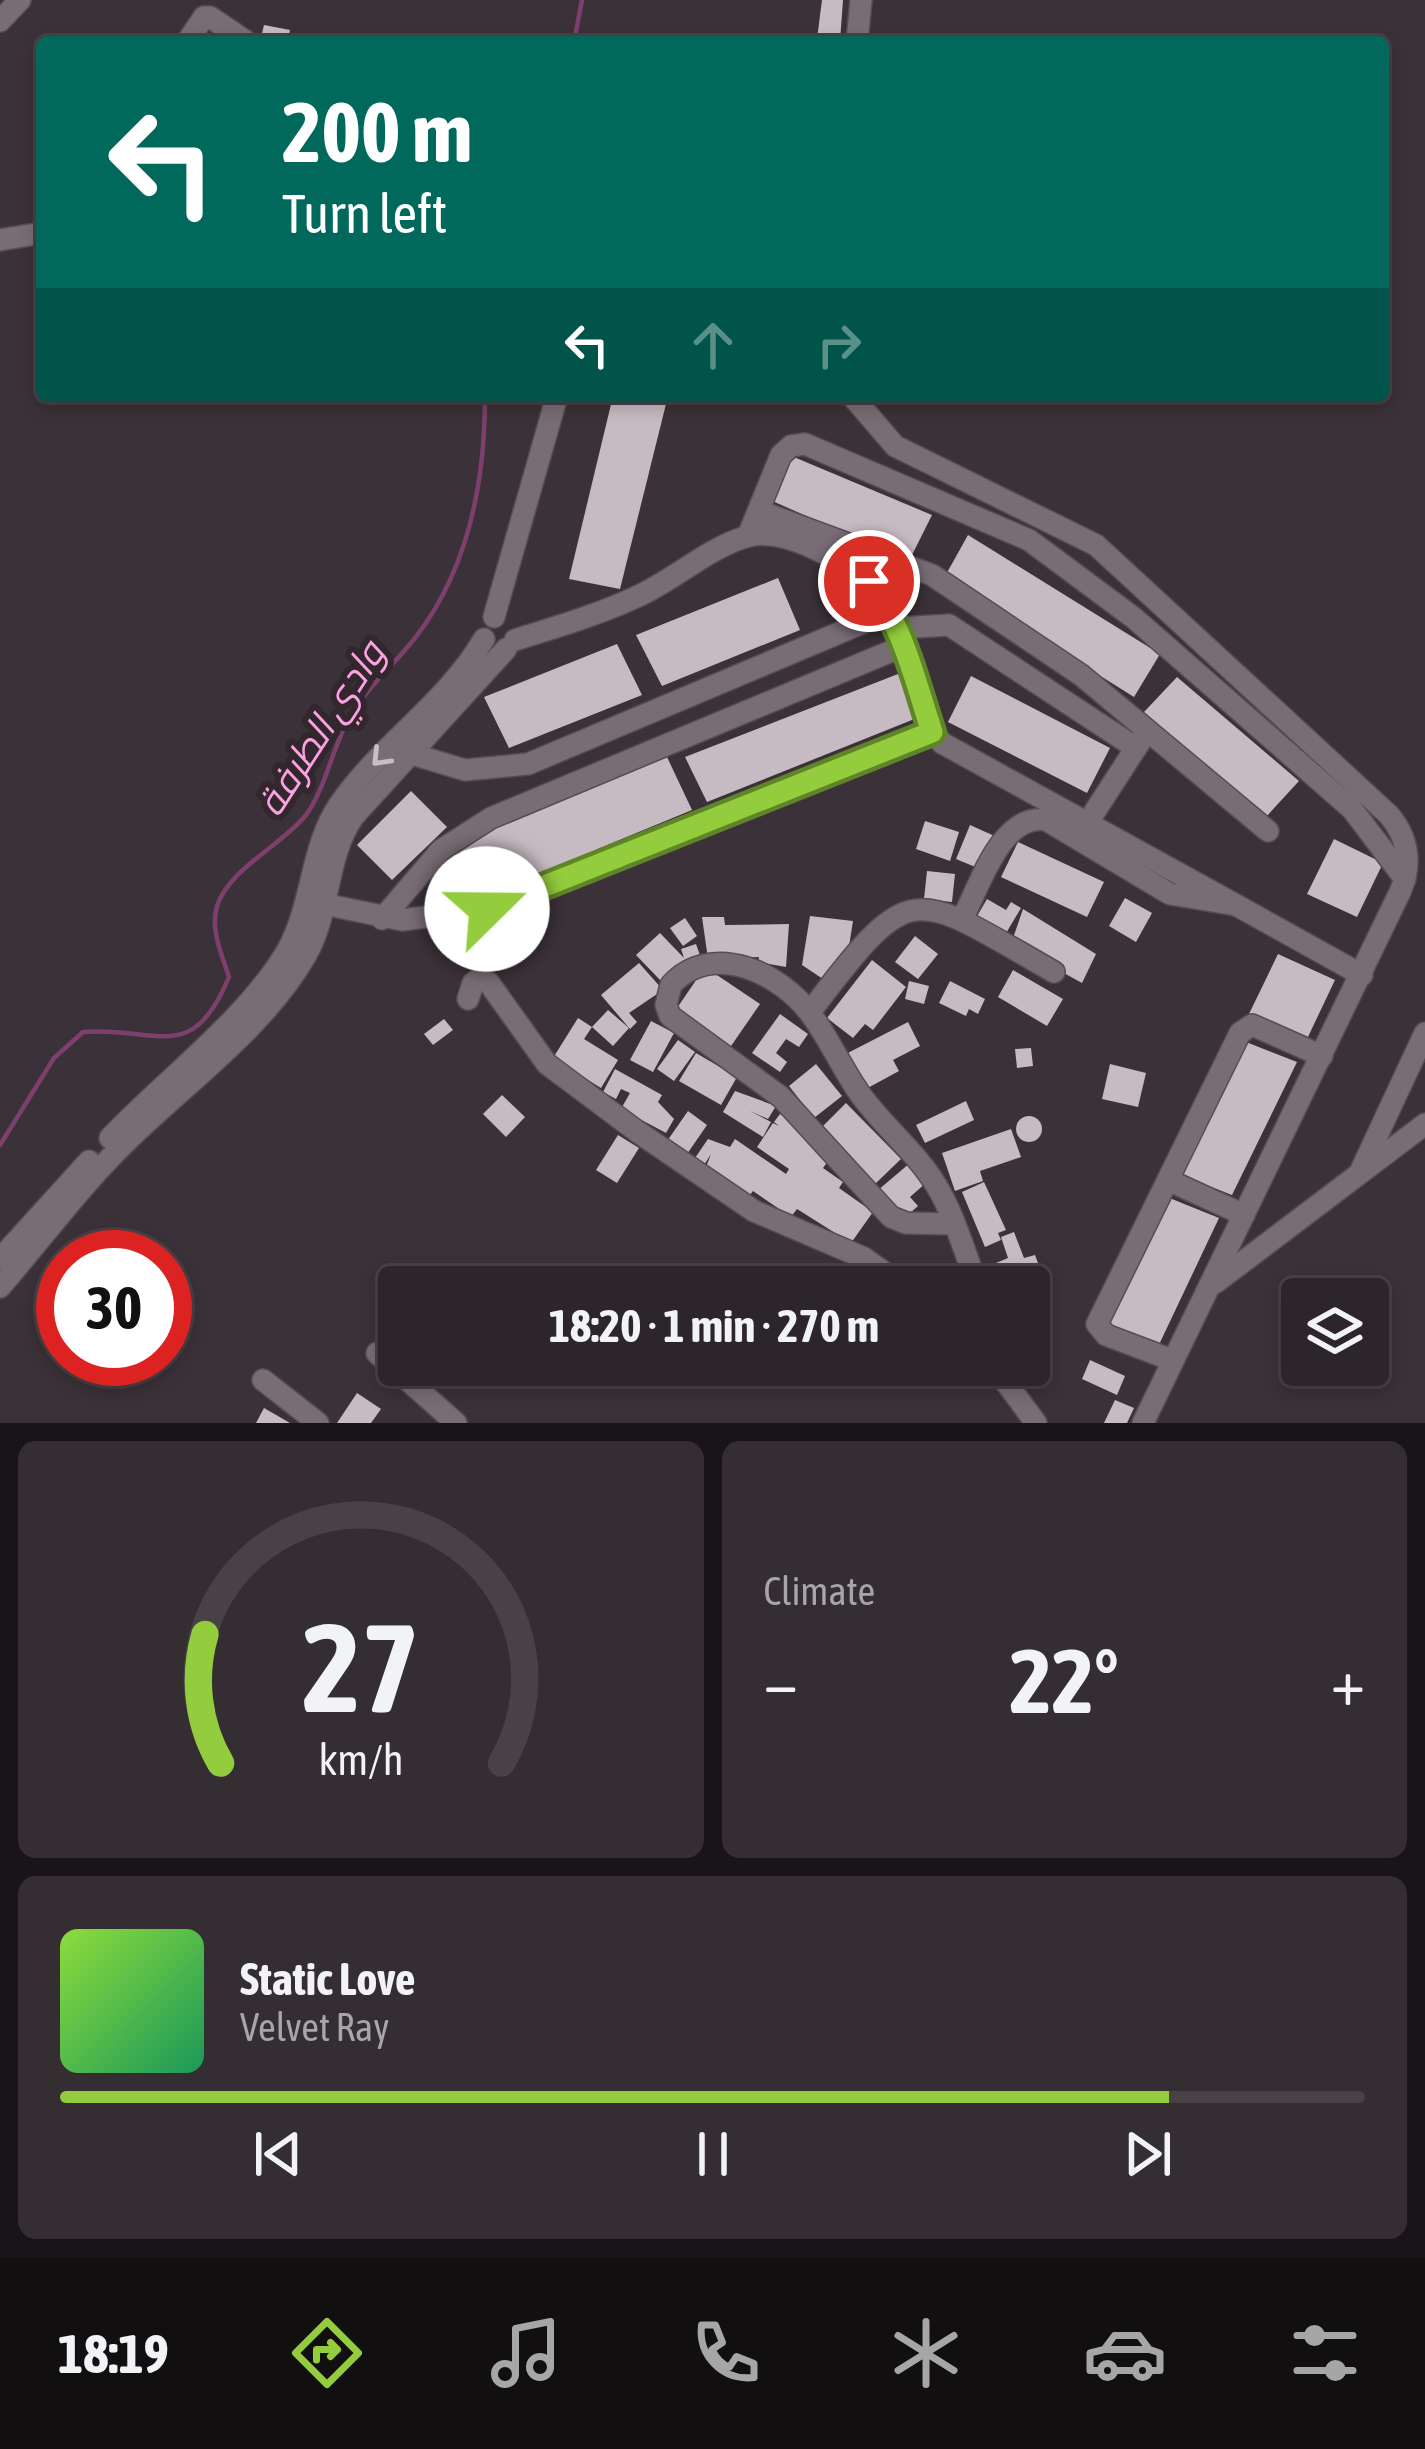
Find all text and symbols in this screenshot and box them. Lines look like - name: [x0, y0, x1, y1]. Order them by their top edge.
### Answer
- icon: left: [84, 84, 240, 240]
- text: 200 m: [282, 84, 472, 180]
- text: Turn left: [282, 183, 447, 244]
- icon: left: [554, 312, 620, 378]
- icon: ahead: [680, 312, 746, 378]
- icon: right: [806, 312, 872, 378]
- pin: [818, 530, 920, 632]
- icon: arrive: [836, 548, 902, 614]
- water label: وادي الطرفة: [247, 630, 402, 828]
- one-way arrow: [372, 744, 394, 766]
- position arrow: [424, 846, 550, 972]
- speed limit sign: 30: [36, 1230, 192, 1386]
- map controls: [1281, 1278, 1389, 1386]
- button: layers: [1281, 1278, 1389, 1386]
- text: 18:20 · 1 min · 270 m: [549, 1300, 879, 1352]
- text: Climate: [764, 1569, 875, 1613]
- text: 27: [302, 1595, 419, 1738]
- text: 22°: [1010, 1629, 1119, 1732]
- text: −: [764, 1643, 798, 1719]
- text: +: [1331, 1643, 1365, 1719]
- text: km/h: [318, 1734, 403, 1783]
- text: Static Love: [240, 1953, 416, 2005]
- text: Velvet Ray: [240, 2005, 389, 2049]
- icon: previous: [245, 2121, 311, 2187]
- icon: pause: [680, 2121, 746, 2187]
- icon: next: [1115, 2121, 1181, 2187]
- icon: directions: [285, 2311, 369, 2395]
- icon: music: [484, 2311, 568, 2395]
- icon: phone: [684, 2311, 768, 2395]
- icon: climate: [884, 2311, 968, 2395]
- icon: car: [1083, 2311, 1167, 2395]
- icon: filters: [1283, 2311, 1367, 2395]
- text: 18:19: [58, 2323, 169, 2384]

